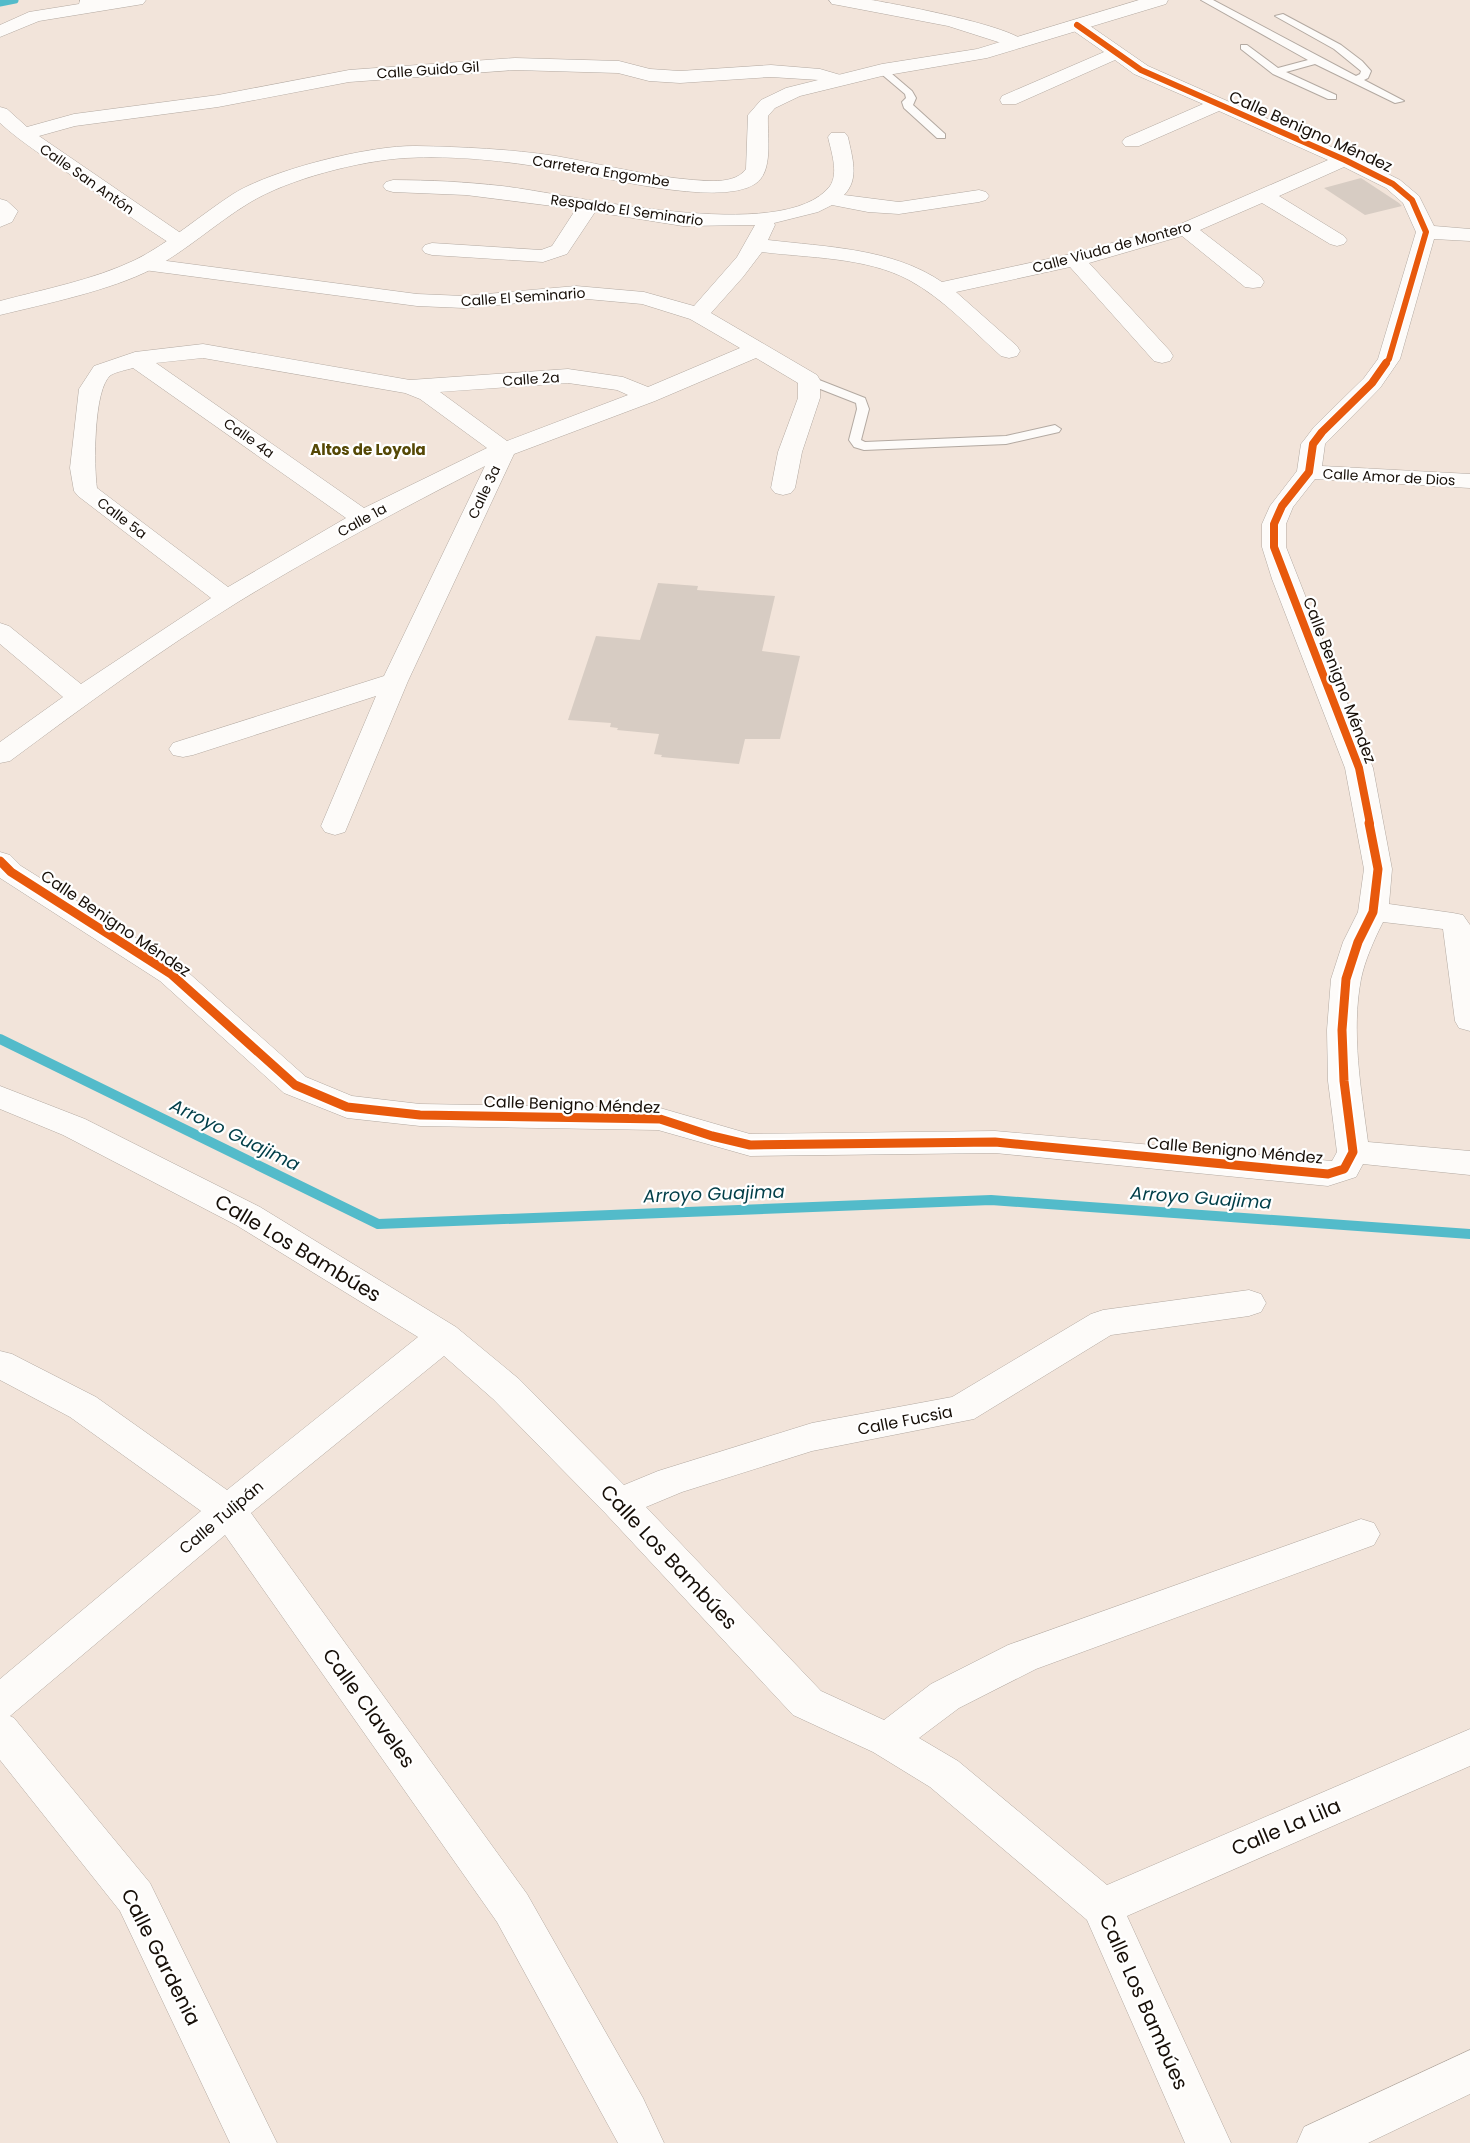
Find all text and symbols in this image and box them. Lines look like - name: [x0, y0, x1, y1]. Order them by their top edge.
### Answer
- street label: Calle Guido Gil: [376, 56, 480, 84]
- street label: Calle Benigno Méndez: [1225, 85, 1396, 178]
- street label: Calle San Antón: [36, 139, 138, 219]
- street label: Carretera Engombe: [531, 150, 671, 192]
- street label: Respaldo El Seminario: [549, 189, 705, 231]
- street label: Calle Viuda de Montero: [1030, 216, 1194, 278]
- street label: Calle El Seminario: [460, 283, 586, 311]
- street label: Calle 2a: [502, 367, 560, 391]
- street label: Calle 4a: [220, 413, 278, 463]
- district label: Altos de Loyola: [310, 439, 426, 460]
- street label: Calle 3a: [463, 462, 505, 522]
- street label: Calle Amor de Dios: [1322, 464, 1456, 490]
- street label: Calle 5a: [93, 493, 151, 543]
- street label: Calle 1a: [334, 498, 390, 542]
- street label: Calle Benigno Méndez: [1297, 594, 1382, 767]
- street label: Calle Benigno Méndez: [36, 864, 195, 982]
- street label: Calle Benigno Méndez: [483, 1090, 661, 1119]
- water label: Arroyo Guajima: [165, 1092, 304, 1177]
- street label: Calle Benigno Méndez: [1146, 1131, 1324, 1170]
- water label: Arroyo Guajima: [642, 1179, 785, 1208]
- water label: Arroyo Guajima: [1129, 1180, 1272, 1215]
- street label: Calle Los Bambúes: [210, 1187, 386, 1309]
- street label: Calle Fucsia: [856, 1400, 955, 1441]
- street label: Calle Tulipán: [174, 1475, 268, 1560]
- street label: Calle Los Bambúes: [594, 1478, 744, 1636]
- street label: Calle Claveles: [316, 1642, 422, 1774]
- street label: Calle La Lila: [1227, 1791, 1345, 1863]
- street label: Calle Gardenia: [114, 1884, 208, 2030]
- street label: Calle Los Bambúes: [1093, 1910, 1195, 2094]

